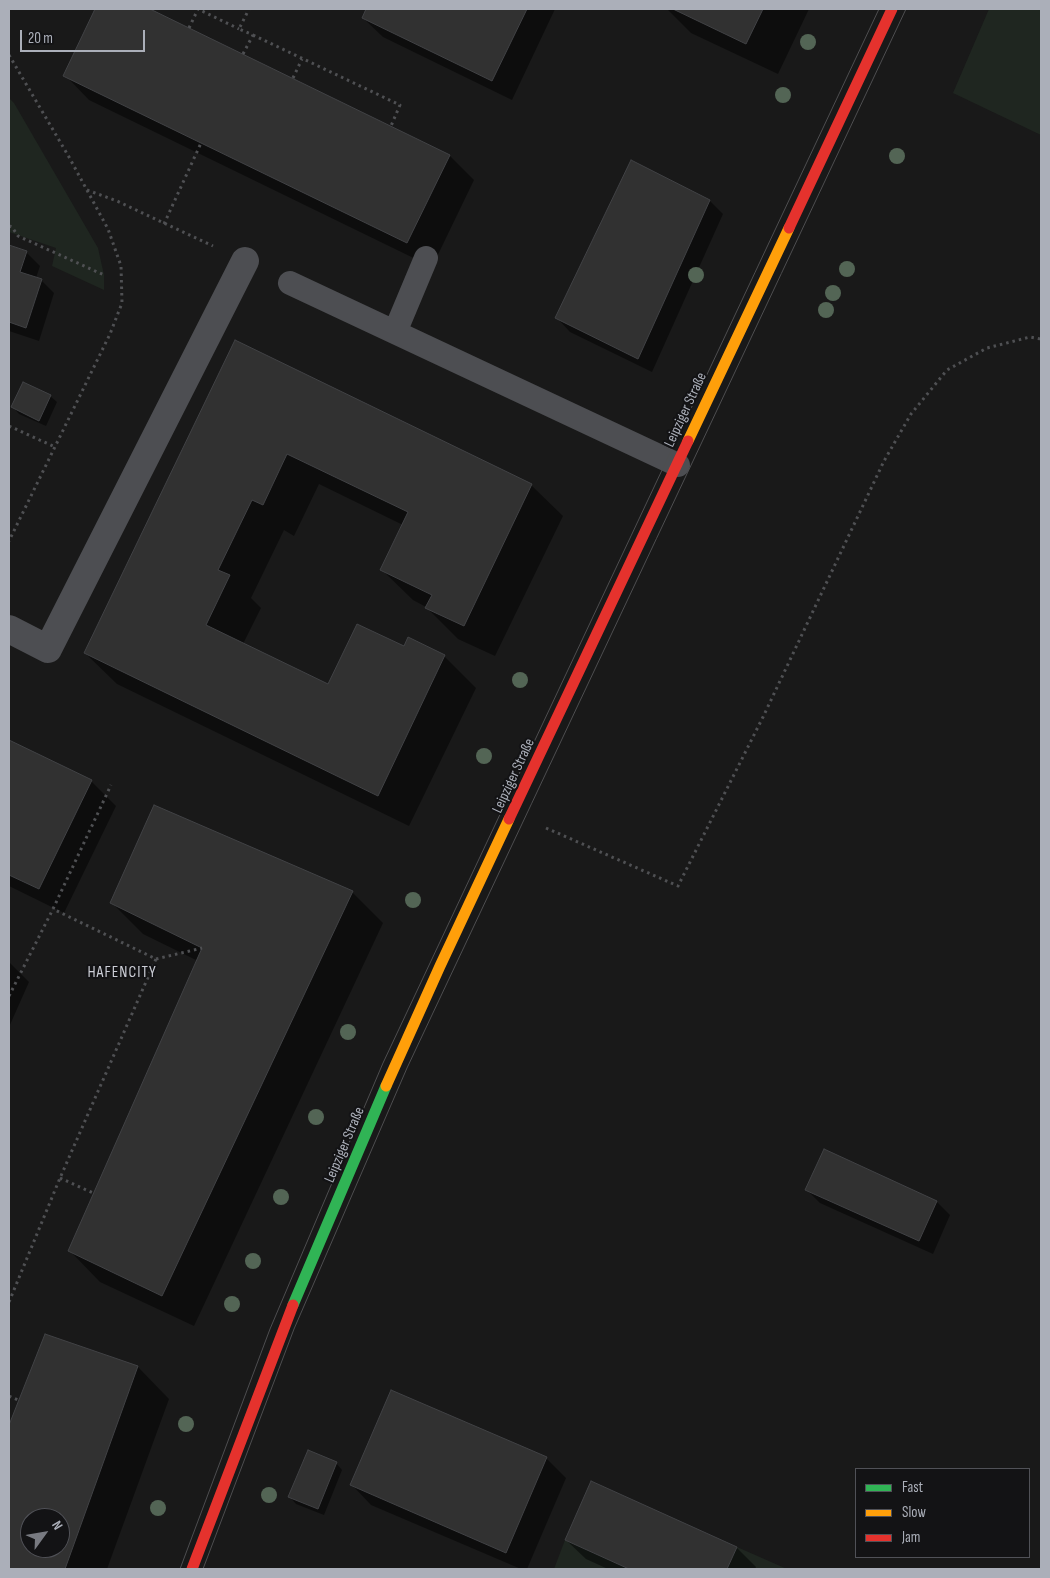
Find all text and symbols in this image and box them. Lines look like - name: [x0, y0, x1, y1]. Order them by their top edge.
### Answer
- scale bar: [22, 20, 148, 52]
- text: 20 m: [28, 29, 53, 48]
- street label: Leipziger Straße: [661, 370, 711, 450]
- street label: Leipziger Straße: [489, 736, 539, 816]
- district label: HAFENCITY: [86, 963, 158, 983]
- street label: Leipziger Straße: [321, 1105, 369, 1185]
- legend: [855, 1468, 1030, 1558]
- text: Fast: [902, 1478, 923, 1497]
- text: Slow: [902, 1503, 926, 1522]
- north arrow: [20, 1508, 70, 1558]
- text: N: [48, 1518, 66, 1533]
- text: Jam: [902, 1528, 920, 1547]

